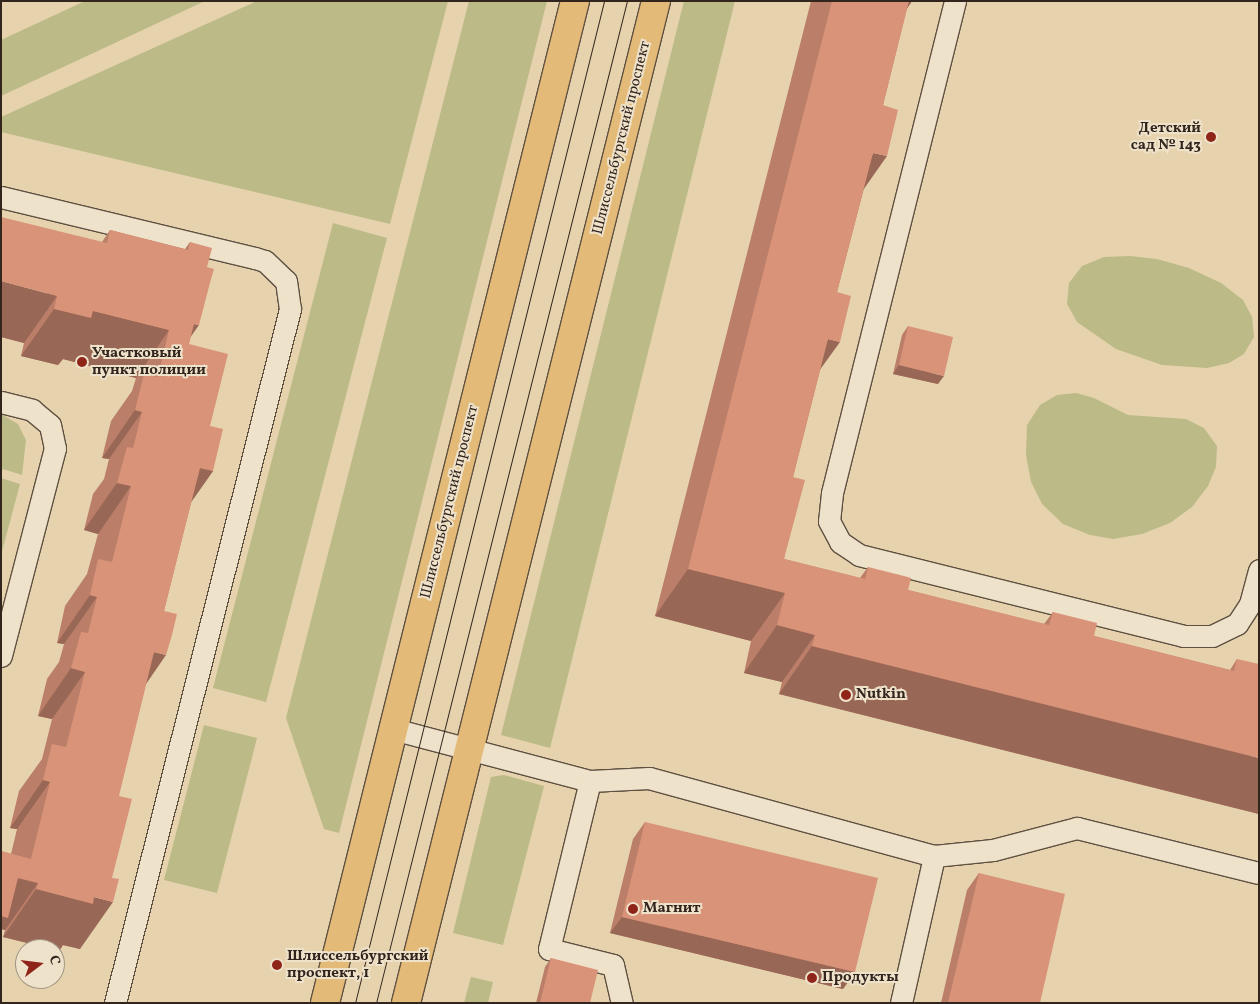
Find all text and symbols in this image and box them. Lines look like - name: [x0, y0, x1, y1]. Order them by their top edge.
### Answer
- street label: Шлиссельбургский проспект: [589, 39, 655, 237]
- place label: Детский сад № 143: [1131, 119, 1201, 154]
- marker: Детский сад № 143: [1205, 131, 1217, 143]
- place label: Участковый пункт полиции: [92, 344, 206, 379]
- marker: Участковый пункт полиции: [76, 356, 88, 368]
- street label: Шлиссельбургский проспект: [417, 403, 483, 601]
- place label: Nutkin: [856, 686, 906, 704]
- marker: Nutkin: [840, 689, 852, 701]
- place label: Магнит: [643, 900, 700, 918]
- marker: Магнит: [627, 903, 639, 915]
- north arrow: [15, 939, 65, 989]
- place label: Шлиссельбургский проспект, 1: [287, 947, 428, 982]
- text: С: [44, 953, 64, 967]
- marker: Шлиссельбургский проспект, 1: [271, 959, 283, 971]
- place label: Продукты: [822, 969, 899, 987]
- marker: Продукты: [806, 972, 818, 984]

